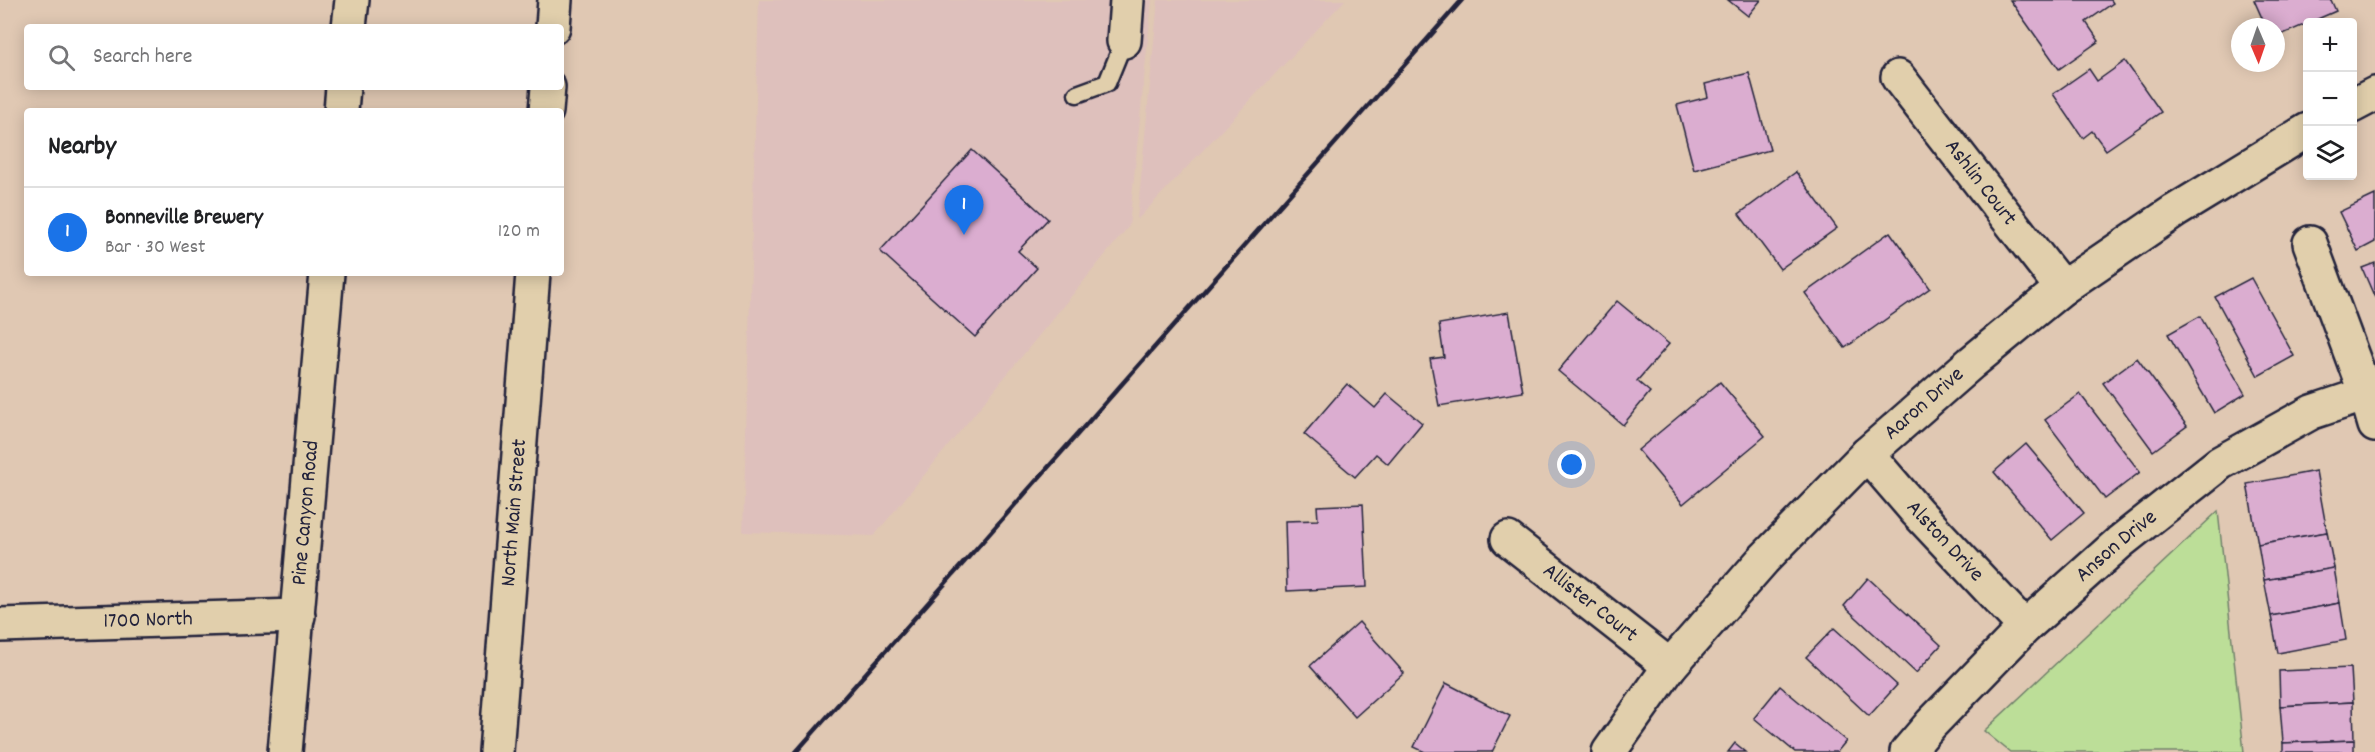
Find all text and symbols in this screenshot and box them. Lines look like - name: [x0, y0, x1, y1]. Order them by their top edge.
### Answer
- north arrow: [2231, 18, 2285, 72]
- map controls: [2303, 18, 2357, 180]
- button: +: [2303, 18, 2357, 72]
- search box: [24, 24, 564, 90]
- icon: search: [45, 41, 78, 74]
- text: Search here: [93, 42, 192, 73]
- button: −: [2303, 72, 2357, 126]
- button: layers: [2303, 126, 2357, 180]
- text: Nearby: [48, 129, 116, 166]
- street label: Ashlin Court: [1937, 133, 2024, 233]
- pin: 1: [944, 186, 984, 235]
- text: Bonneville Brewery: [105, 203, 263, 234]
- text: 1: [65, 218, 70, 246]
- text: 120 m: [498, 218, 540, 246]
- text: Bar · 30 West: [105, 234, 205, 262]
- street label: Aaron Drive: [1877, 360, 1971, 448]
- street label: North Main Street: [493, 438, 536, 588]
- street label: Pine Canyon Road: [284, 439, 328, 587]
- your location: [1557, 450, 1586, 479]
- street label: Alston Drive: [1898, 494, 1991, 589]
- street label: Anson Drive: [2069, 503, 2164, 590]
- street label: Allister Court: [1536, 556, 1644, 650]
- street label: 1700 North: [103, 604, 193, 637]

